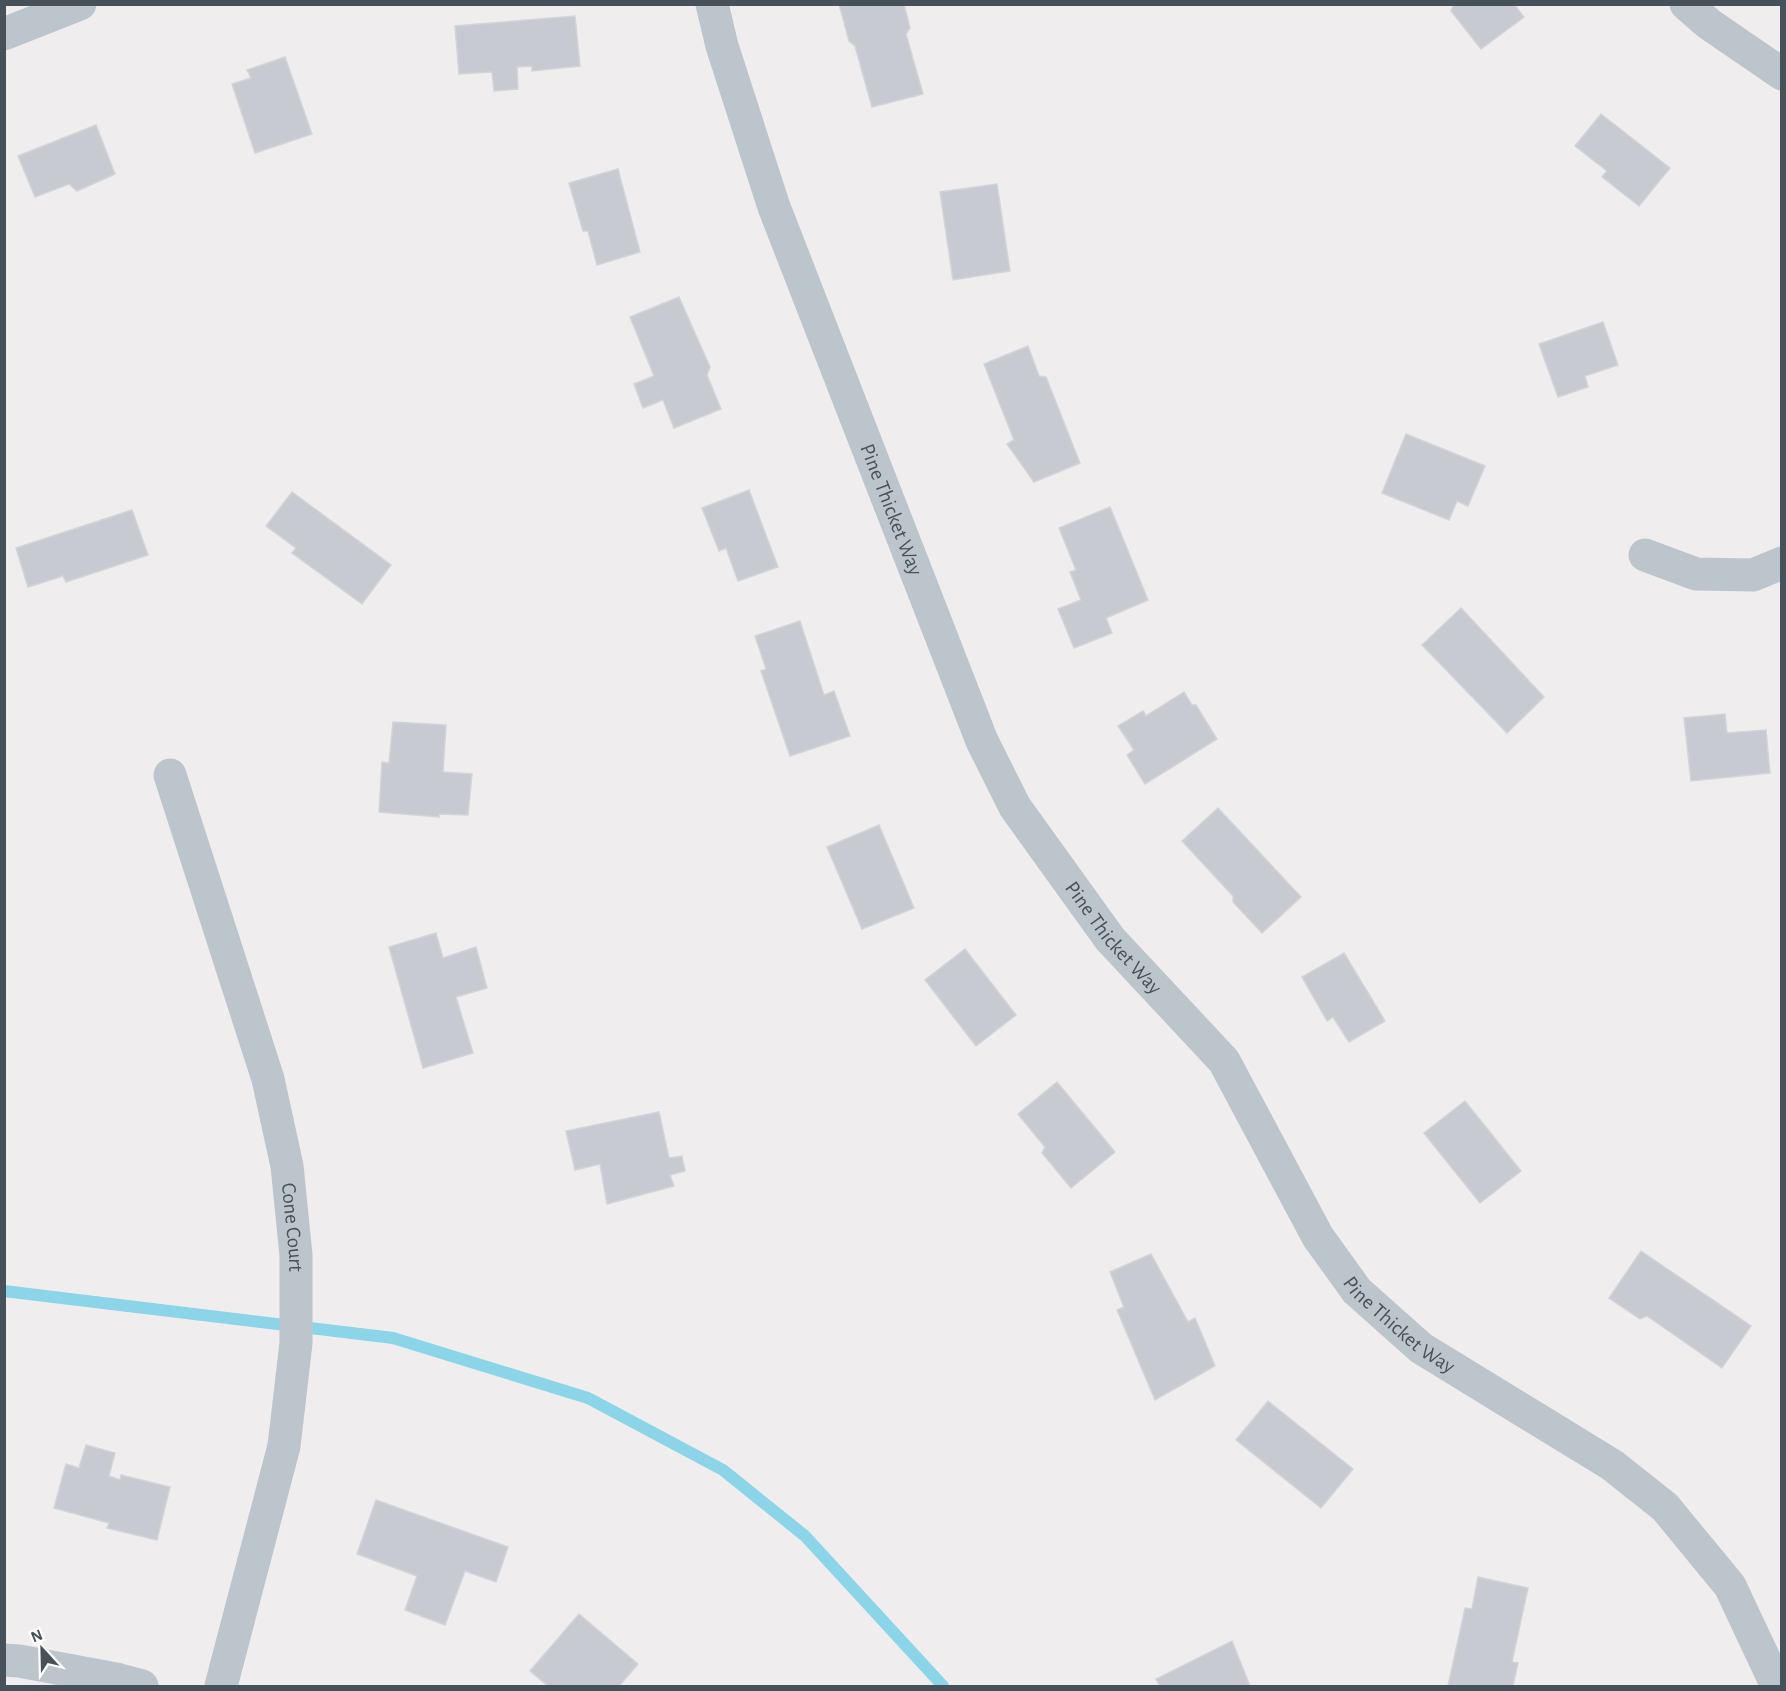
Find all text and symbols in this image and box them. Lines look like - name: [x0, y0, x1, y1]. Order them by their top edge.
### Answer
- street label: Pine Thicket Way: [857, 441, 927, 578]
- street label: Pine Thicket Way: [1061, 877, 1166, 998]
- street label: Cone Court: [278, 1182, 307, 1272]
- street label: Pine Thicket Way: [1339, 1272, 1459, 1377]
- north arrow: [12, 1619, 72, 1679]
- text: N: [29, 1627, 45, 1646]

